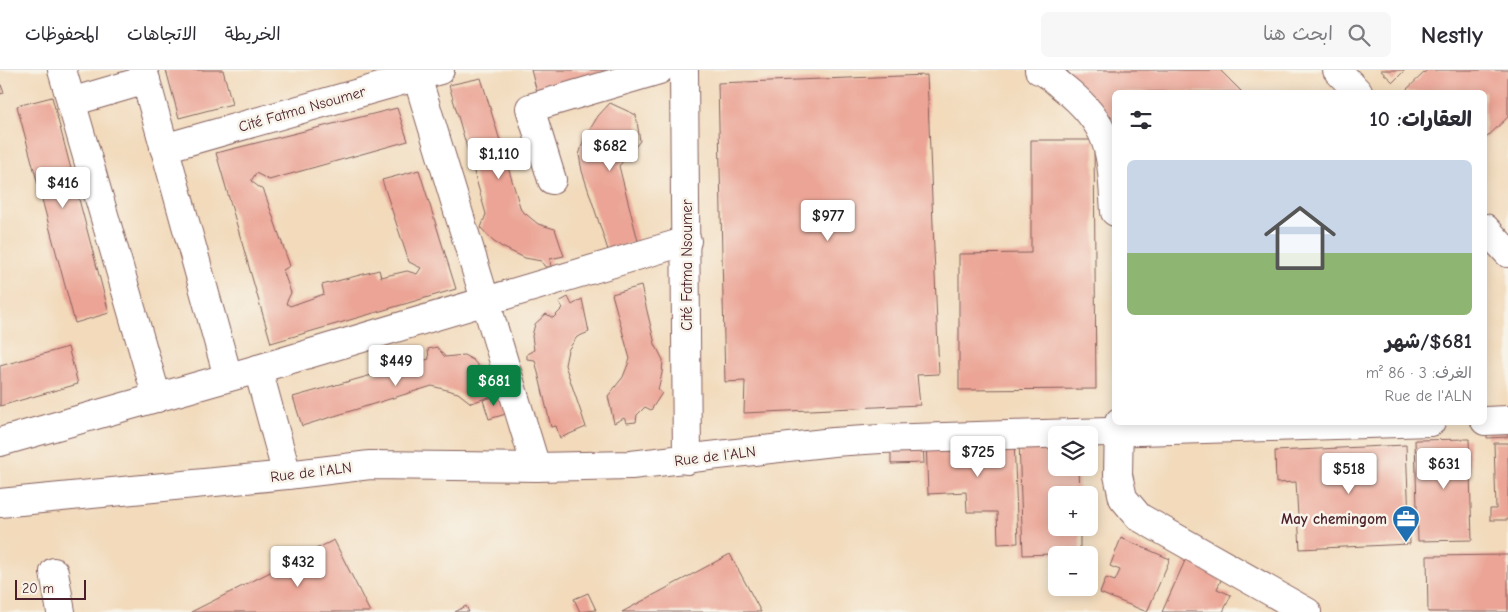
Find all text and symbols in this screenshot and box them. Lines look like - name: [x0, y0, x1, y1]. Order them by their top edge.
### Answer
- search box: [1041, 12, 1391, 57]
- icon: search: [1345, 21, 1373, 49]
- text: Nestly: [1421, 21, 1483, 49]
- text: ابحث هنا: [1263, 23, 1333, 45]
- text: المحفوظات: [25, 24, 99, 45]
- text: الاتجاهات: [127, 24, 197, 45]
- text: الخريطة: [225, 24, 281, 45]
- street label: Cité Fatma Nsoumer: [236, 82, 368, 136]
- icon: filters: [1127, 106, 1155, 134]
- text: العقارات: 10: [1370, 107, 1472, 131]
- pin: $682: [580, 129, 640, 172]
- text: $682: [593, 137, 627, 155]
- pin: $1,110: [458, 138, 540, 180]
- text: $1,110: [479, 145, 519, 163]
- pin: $416: [33, 166, 93, 209]
- text: $416: [47, 174, 79, 192]
- icon: home: [1255, 193, 1345, 283]
- street label: Cité Fatma Nsoumer: [678, 199, 696, 331]
- pin: $977: [798, 200, 858, 242]
- text: $977: [812, 207, 844, 225]
- text: $681/شهر: [1385, 329, 1472, 353]
- pin: $449: [366, 344, 426, 387]
- text: $449: [379, 352, 413, 370]
- pin: $681: [464, 364, 524, 407]
- text: الغرف: 3 · 86 m²: [1366, 364, 1472, 382]
- text: $681: [478, 372, 510, 390]
- text: Rue de l'ALN: [1385, 387, 1472, 405]
- map controls: [1048, 426, 1098, 596]
- button: layers: [1048, 426, 1098, 476]
- pin: $725: [948, 436, 1008, 478]
- street label: Rue de l'ALN: [673, 442, 757, 470]
- text: $725: [961, 443, 995, 461]
- pin: $631: [1414, 448, 1474, 490]
- pin: $518: [1319, 452, 1379, 495]
- text: $631: [1428, 455, 1460, 473]
- street label: Rue de l'ALN: [269, 458, 353, 486]
- text: $518: [1333, 460, 1365, 478]
- button: +: [1048, 486, 1098, 536]
- office icon: May chemingom: [1391, 504, 1421, 543]
- place label: May chemingom: [1281, 510, 1387, 528]
- pin: $432: [268, 546, 328, 588]
- button: −: [1048, 546, 1098, 596]
- text: $432: [282, 553, 315, 571]
- scale bar: [15, 577, 86, 600]
- text: 20 m: [22, 580, 54, 597]

